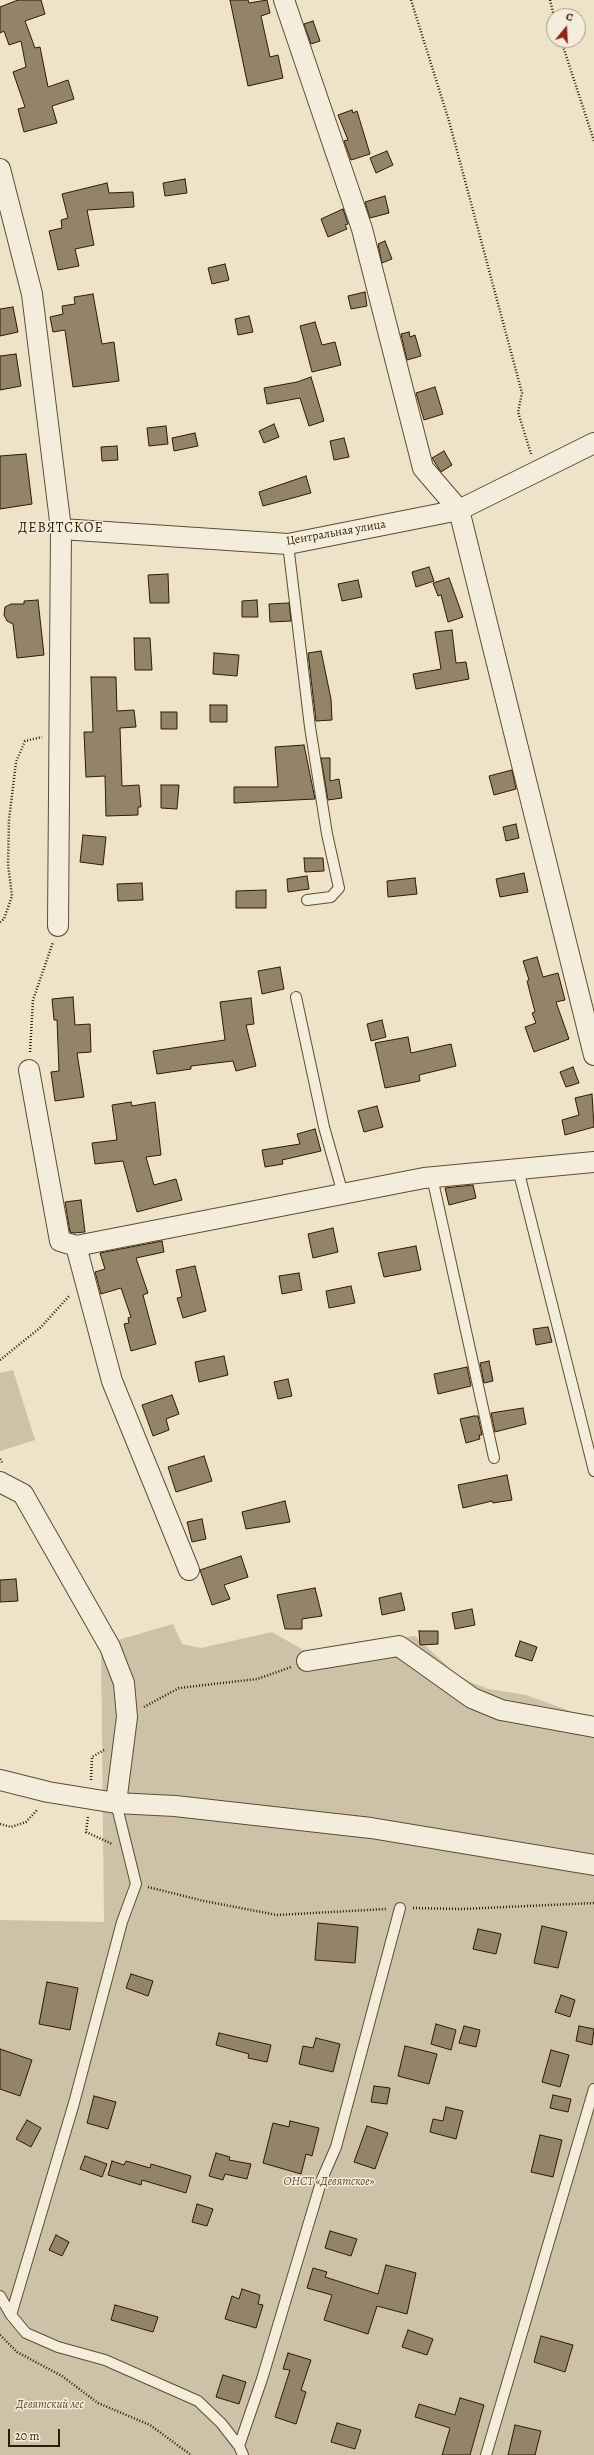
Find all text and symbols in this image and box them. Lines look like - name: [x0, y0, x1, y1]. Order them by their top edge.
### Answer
- north arrow: [546, 8, 586, 48]
- text: С: [564, 9, 575, 25]
- street label: Центральная улица: [285, 517, 387, 549]
- district label: ДЕВЯТСКОЕ: [18, 521, 104, 537]
- park label: ОНСТ «Девятское»: [283, 2175, 375, 2189]
- park label: Девятский лес: [16, 2398, 84, 2412]
- scale bar: [10, 2421, 62, 2447]
- text: 20 m: [15, 2428, 39, 2444]

